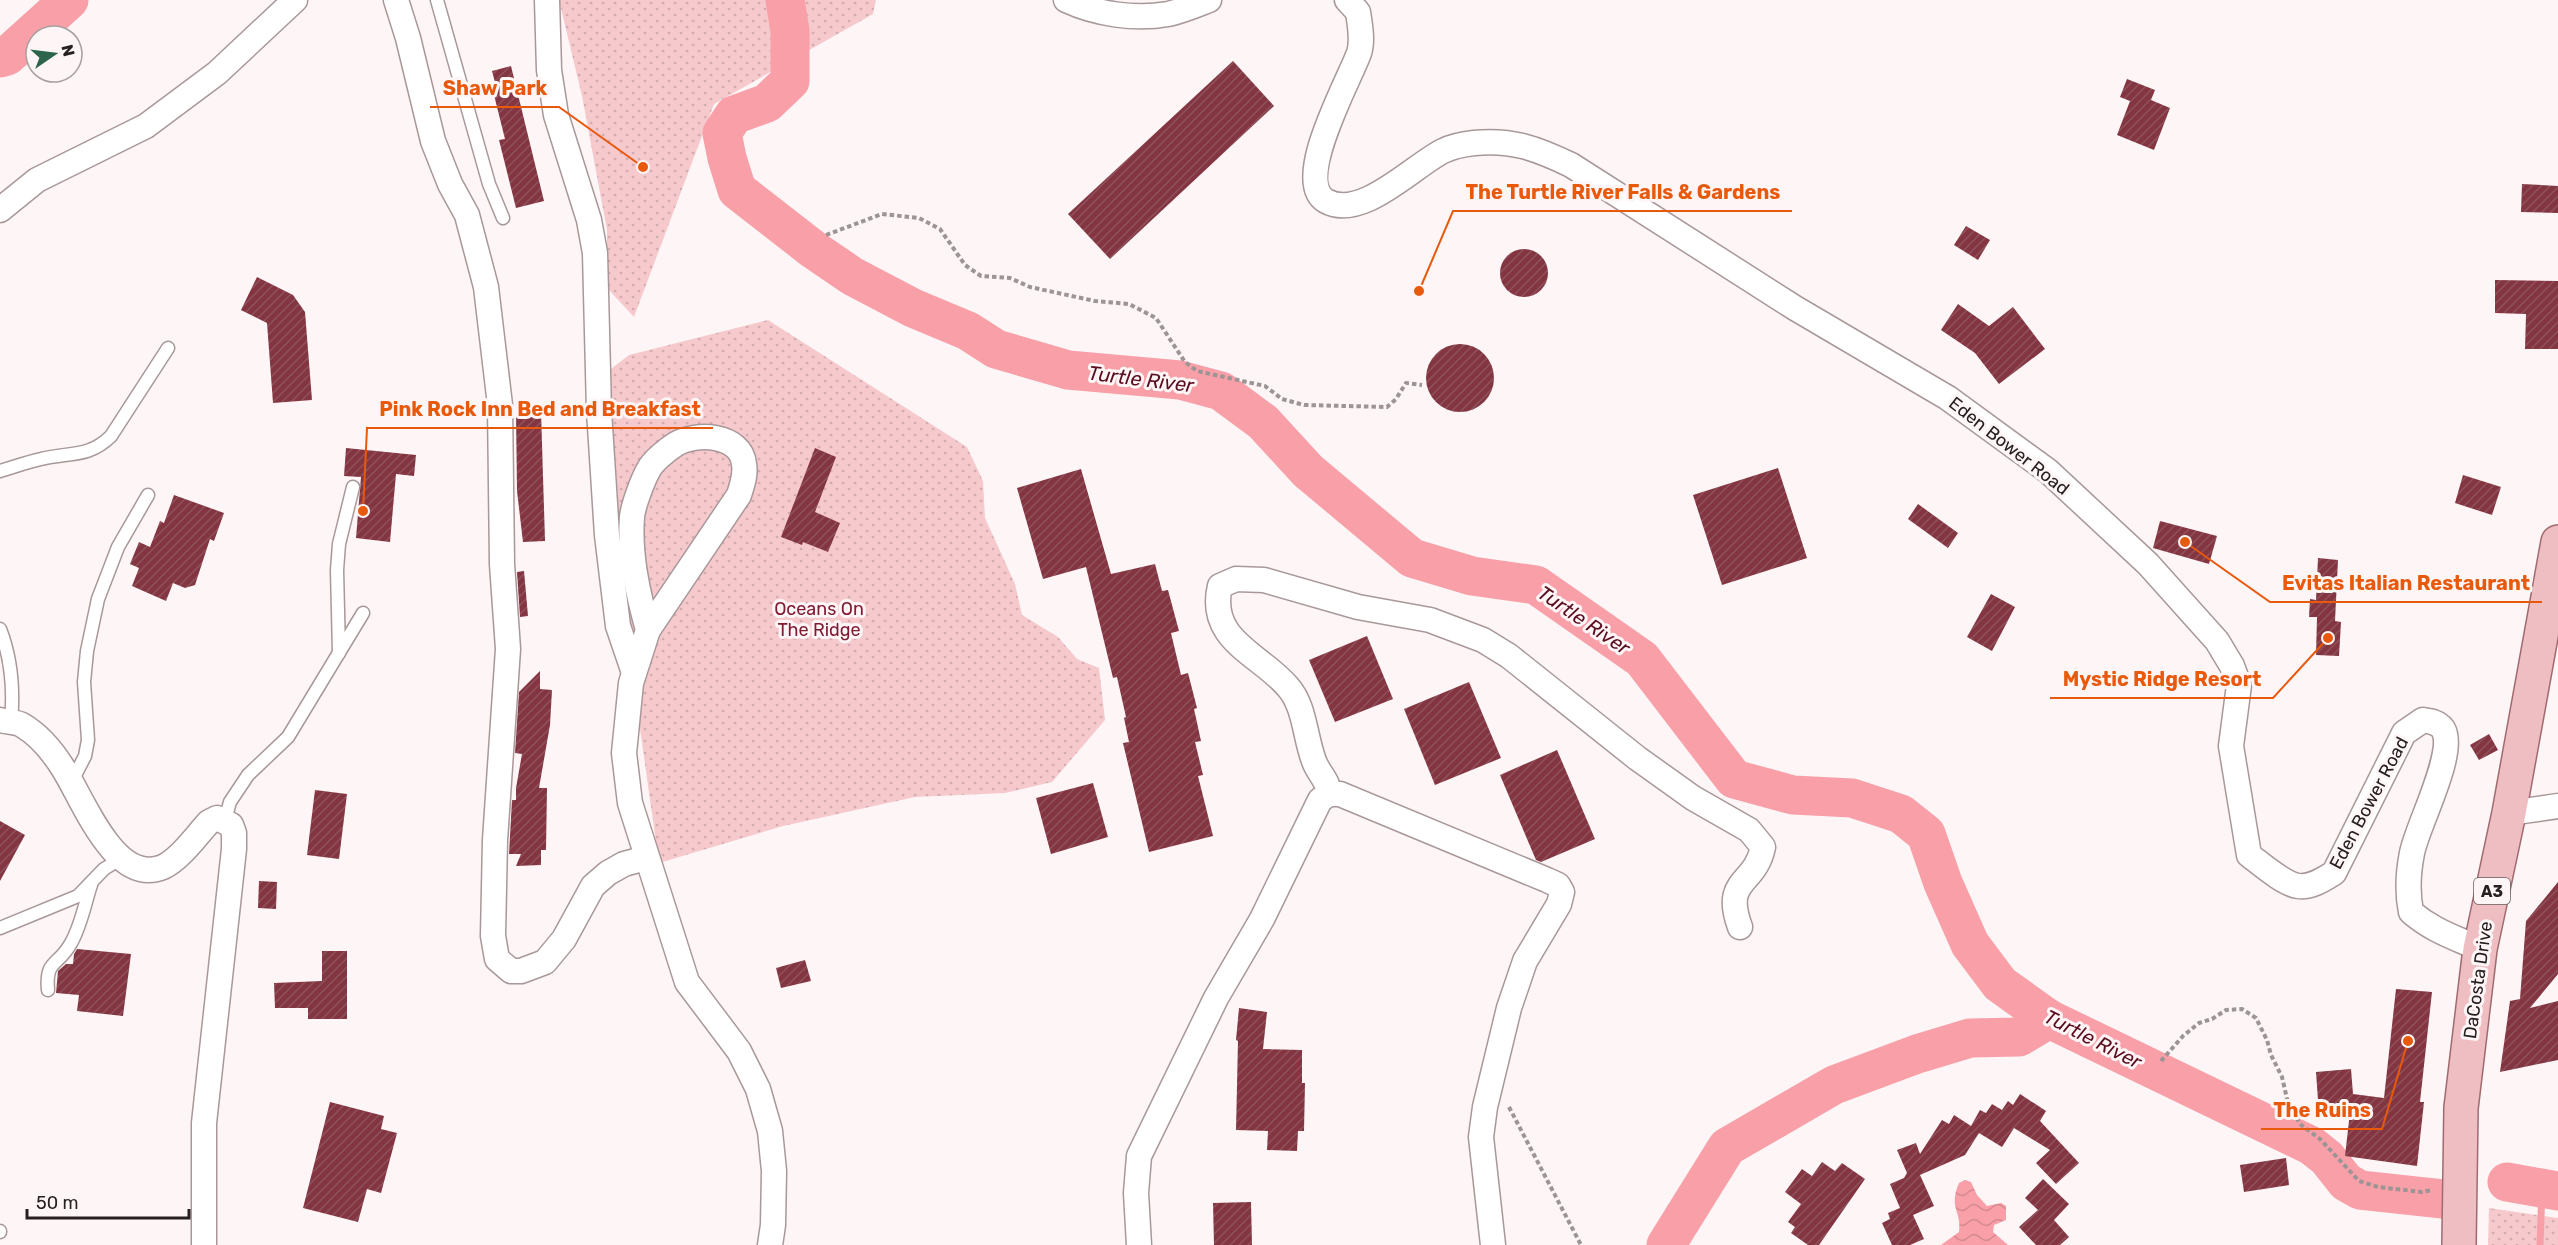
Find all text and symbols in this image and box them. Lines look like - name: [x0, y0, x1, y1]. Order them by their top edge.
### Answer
- north arrow: [24, 24, 84, 84]
- text: N: [57, 43, 79, 58]
- callout: Shaw Park: [430, 69, 559, 107]
- text: Shaw Park: [443, 76, 547, 100]
- callout: The Turtle River Falls & Gardens: [1453, 173, 1792, 211]
- text: The Turtle River Falls & Gardens: [1466, 180, 1780, 204]
- water label: Turtle River: [1087, 361, 1196, 398]
- callout: Pink Rock Inn Bed and Breakfast: [367, 390, 713, 428]
- street label: Eden Bower Road: [1944, 392, 2074, 500]
- text: Pink Rock Inn Bed and Breakfast: [379, 397, 701, 421]
- callout: Evitas Italian Restaurant: [2270, 564, 2542, 602]
- text: Evitas Italian Restaurant: [2282, 571, 2530, 595]
- water label: Turtle River: [1533, 580, 1636, 660]
- park label: Oceans On The Ridge: [774, 598, 864, 641]
- callout: Mystic Ridge Resort: [2050, 660, 2273, 698]
- text: Mystic Ridge Resort: [2063, 667, 2261, 691]
- street label: Eden Bower Road: [2325, 733, 2413, 873]
- road number: A3: [2474, 878, 2510, 904]
- street label: DaCosta Drive: [2459, 920, 2497, 1040]
- water label: Turtle River: [2040, 1004, 2147, 1074]
- callout: The Ruins: [2261, 1091, 2382, 1129]
- text: The Ruins: [2273, 1098, 2371, 1122]
- scale bar: [27, 1182, 189, 1220]
- text: 50 m: [36, 1192, 79, 1214]

